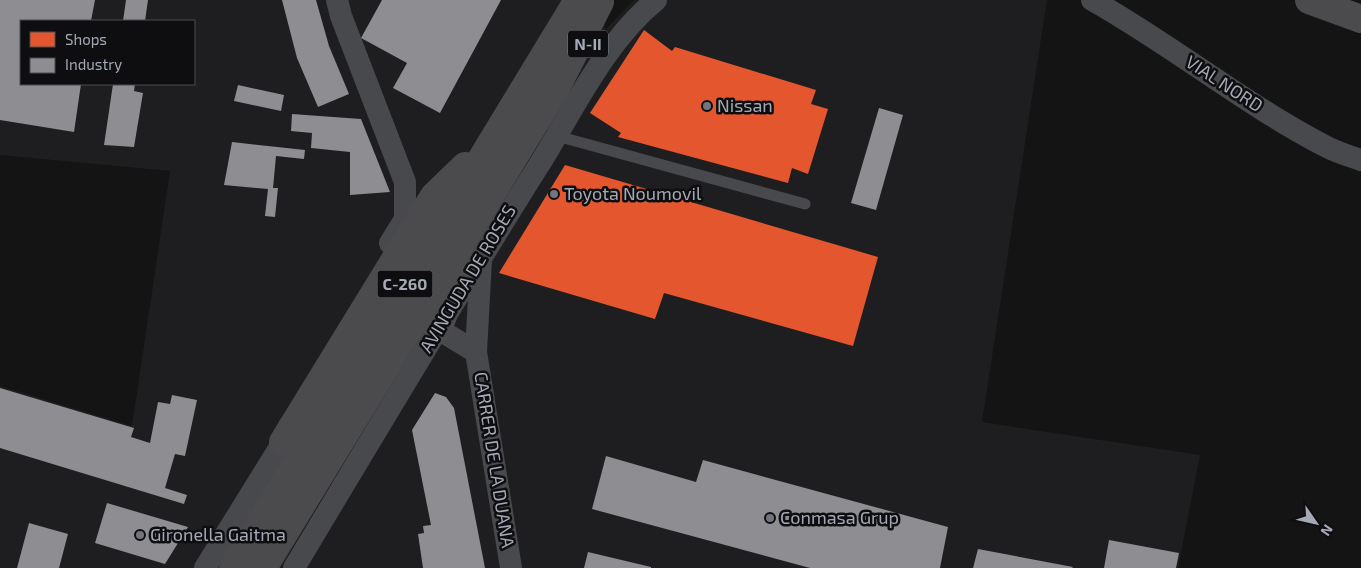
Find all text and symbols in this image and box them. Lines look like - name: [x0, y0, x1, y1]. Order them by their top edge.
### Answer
- legend: [20, 20, 195, 85]
- text: Shops: [65, 30, 107, 48]
- road number: N-II: [568, 31, 608, 58]
- street label: VIAL NORD: [1182, 50, 1267, 116]
- text: Industry: [65, 55, 122, 73]
- place label: Nissan: [717, 94, 773, 116]
- marker: Nissan: [701, 100, 713, 112]
- place label: Toyota Noumovil: [564, 182, 702, 204]
- marker: Toyota Noumovil: [548, 188, 560, 200]
- street label: AVINGUDA DE ROSES: [414, 201, 520, 356]
- road number: C-260: [378, 270, 432, 298]
- street label: CARRER DE LA DUANA: [470, 370, 520, 550]
- north arrow: [1291, 498, 1341, 548]
- place label: Conmasa Grup: [780, 506, 899, 528]
- marker: Conmasa Grup: [764, 512, 776, 524]
- text: N: [1317, 522, 1337, 539]
- place label: Gironella Gaitma: [150, 523, 286, 545]
- marker: Gironella Gaitma: [134, 529, 146, 541]

